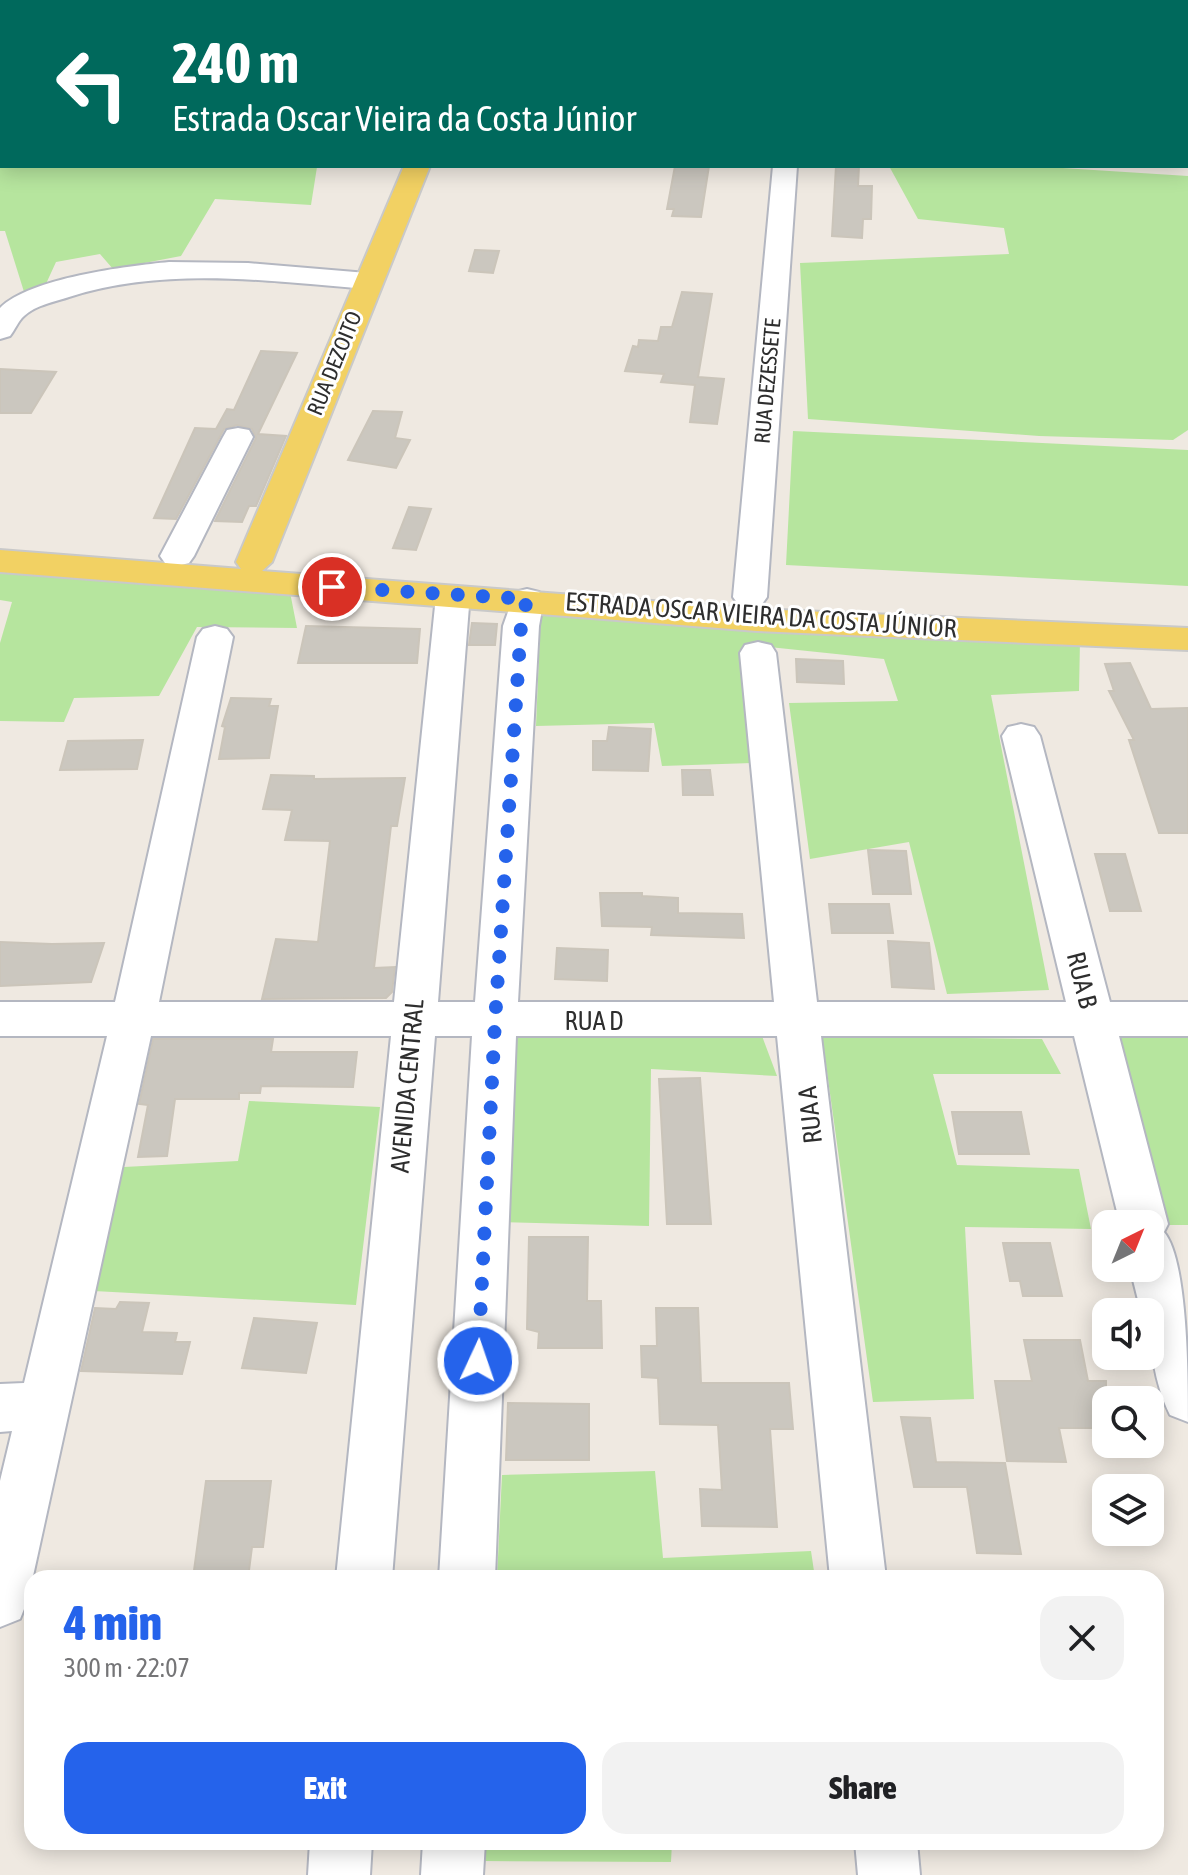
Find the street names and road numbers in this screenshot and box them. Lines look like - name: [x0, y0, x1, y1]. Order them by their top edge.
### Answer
- street label: RUA DEZOITO: [301, 307, 367, 419]
- street label: RUA DEZESSETE: [749, 317, 785, 445]
- street label: ESTRADA OSCAR VIEIRA DA COSTA JÚNIOR: [564, 586, 958, 644]
- street label: RUA B: [1061, 949, 1104, 1012]
- street label: AVENIDA CENTRAL: [384, 998, 430, 1174]
- street label: RUA D: [564, 1006, 624, 1036]
- street label: RUA A: [792, 1085, 828, 1145]

